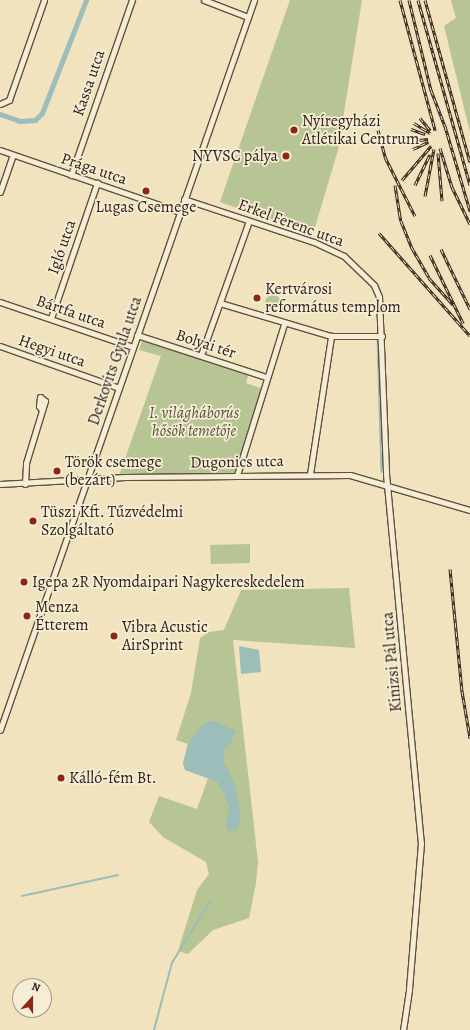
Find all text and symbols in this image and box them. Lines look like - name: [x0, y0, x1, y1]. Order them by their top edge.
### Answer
- street label: Kassa utca: [69, 47, 109, 119]
- place label: Nyíregyházi Atlétikai Centrum: [302, 111, 419, 149]
- marker: Nyíregyházi Atlétikai Centrum: [289, 125, 299, 135]
- place label: NYVSC pálya: [192, 146, 278, 166]
- street label: Prága utca: [58, 149, 130, 189]
- marker: NYVSC pálya: [281, 151, 291, 161]
- marker: Lugas Csemege: [141, 186, 151, 196]
- street label: Erkel Ferenc utca: [235, 195, 347, 251]
- place label: Lugas Csemege: [96, 197, 196, 217]
- street label: Igló utca: [44, 217, 80, 277]
- place label: Kertvárosi református templom: [265, 279, 401, 317]
- street label: Bártfa utca: [34, 291, 108, 333]
- marker: Kertvárosi református templom: [252, 293, 262, 303]
- street label: Derkovits Gyula utca: [84, 294, 146, 428]
- street label: Bolyai tér: [174, 325, 238, 363]
- street label: Hegyi utca: [16, 331, 88, 371]
- park label: I. világháborús hősök temetője: [149, 403, 239, 441]
- place label: Török csemege (bezárt): [65, 452, 162, 490]
- street label: Dugonics utca: [190, 452, 284, 472]
- marker: Török csemege (bezárt): [52, 466, 62, 476]
- place label: Tüszi Kft. Tűzvédelmi Szolgáltató: [41, 502, 184, 540]
- marker: Tüszi Kft. Tűzvédelmi Szolgáltató: [28, 516, 38, 526]
- place label: Igepa 2R Nyomdaipari Nagykereskedelem: [32, 572, 305, 592]
- marker: Igepa 2R Nyomdaipari Nagykereskedelem: [19, 577, 29, 587]
- place label: Menza Étterem: [35, 597, 89, 635]
- marker: Menza Étterem: [22, 611, 32, 621]
- street label: Kinizsi Pál utca: [378, 611, 406, 713]
- place label: Vibra Acustic AirSprint: [122, 617, 208, 655]
- marker: Vibra Acustic AirSprint: [109, 631, 119, 641]
- place label: Kálló-fém Bt.: [69, 768, 157, 788]
- marker: Kálló-fém Bt.: [56, 773, 66, 783]
- north arrow: [12, 978, 52, 1018]
- text: N: [30, 979, 43, 996]

